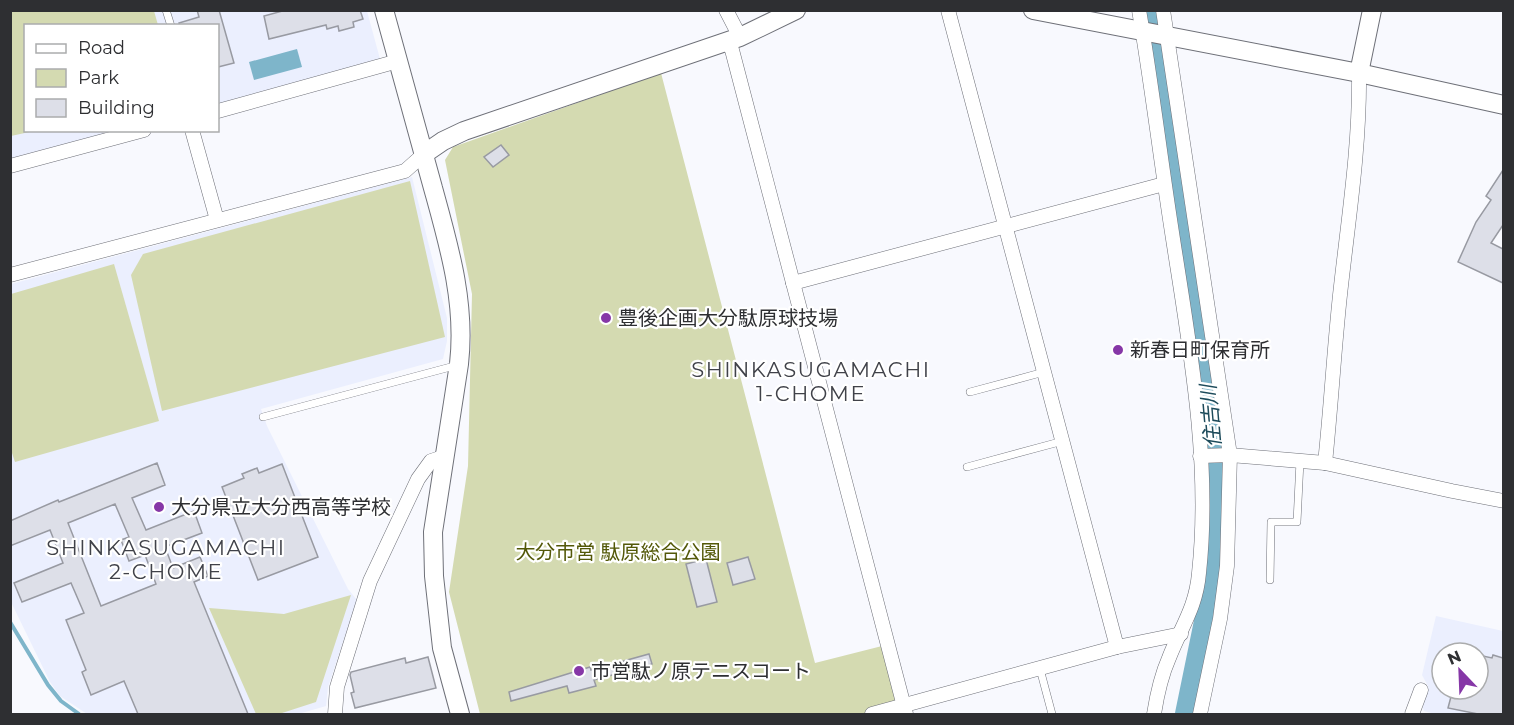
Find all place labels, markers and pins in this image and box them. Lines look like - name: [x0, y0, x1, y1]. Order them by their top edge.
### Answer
- place label: 豊後企画大分駄原球技場: [618, 306, 838, 330]
- marker: 豊後企画大分駄原球技場: [599, 311, 613, 325]
- place label: 新春日町保育所: [1130, 338, 1270, 362]
- marker: 新春日町保育所: [1111, 343, 1125, 357]
- place label: 大分県立大分西高等学校: [171, 495, 391, 519]
- marker: 大分県立大分西高等学校: [152, 500, 166, 514]
- place label: 市営駄ノ原テニスコート: [591, 659, 811, 683]
- marker: 市営駄ノ原テニスコート: [572, 664, 586, 678]

